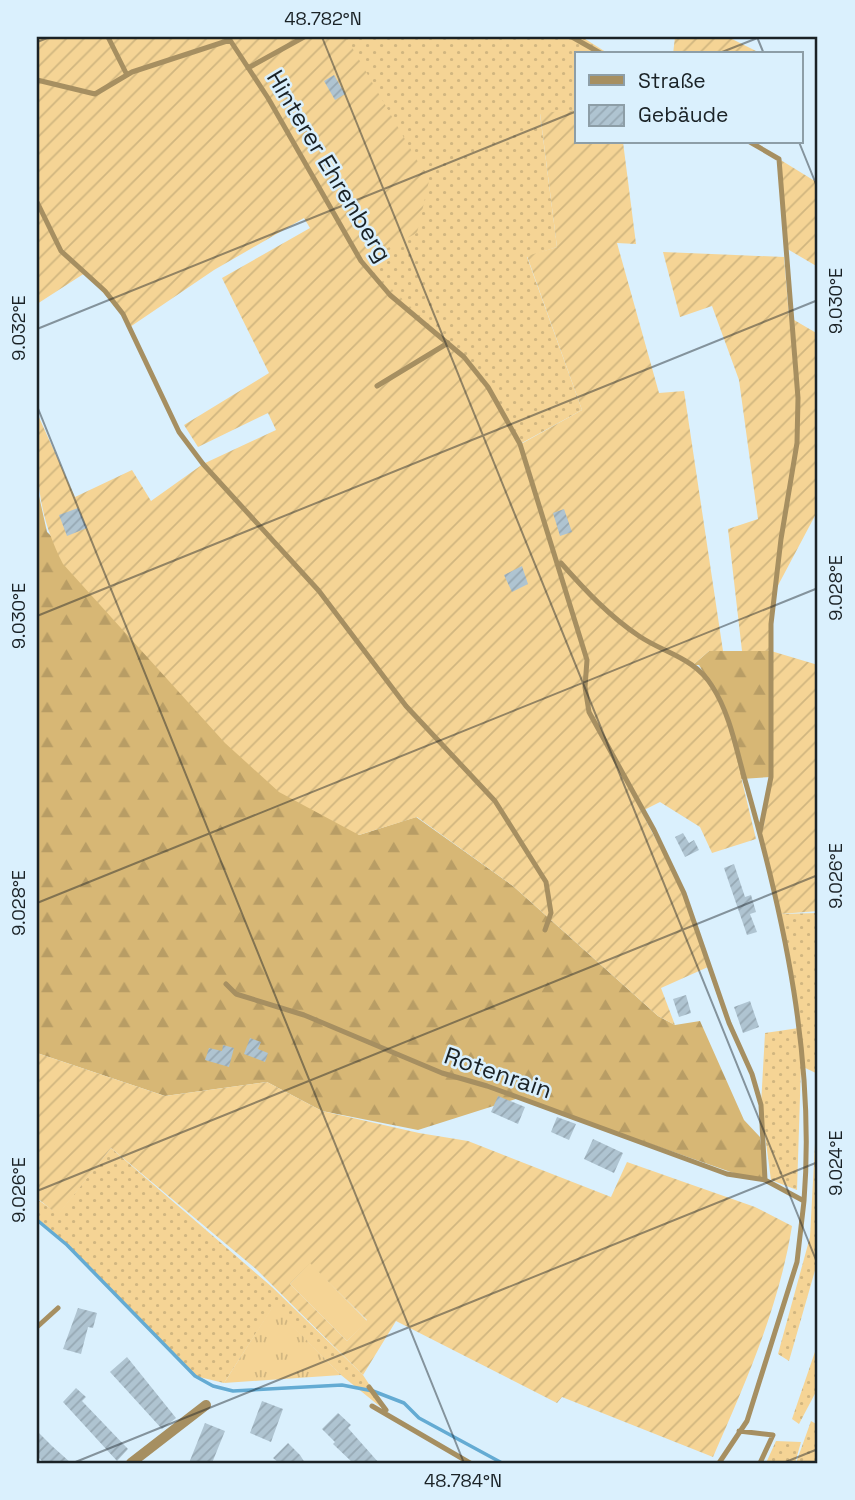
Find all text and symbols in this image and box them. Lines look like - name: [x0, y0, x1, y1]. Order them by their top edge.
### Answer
- text: 48.782°N: [284, 7, 362, 30]
- legend: [575, 52, 802, 144]
- street label: Hinterer Ehrenberg: [260, 64, 399, 267]
- text: Straße: [638, 67, 706, 94]
- text: Gebäude: [638, 101, 728, 128]
- text: 9.030°E: [824, 268, 847, 334]
- text: 9.032°E: [7, 295, 30, 361]
- text: 9.028°E: [824, 555, 847, 621]
- text: 9.030°E: [7, 583, 30, 649]
- text: 9.026°E: [824, 843, 847, 909]
- text: 9.028°E: [7, 870, 30, 936]
- street label: Rotenrain: [440, 1040, 556, 1105]
- text: 9.024°E: [824, 1130, 847, 1196]
- text: 9.026°E: [7, 1157, 30, 1223]
- text: 48.784°N: [424, 1469, 502, 1492]

